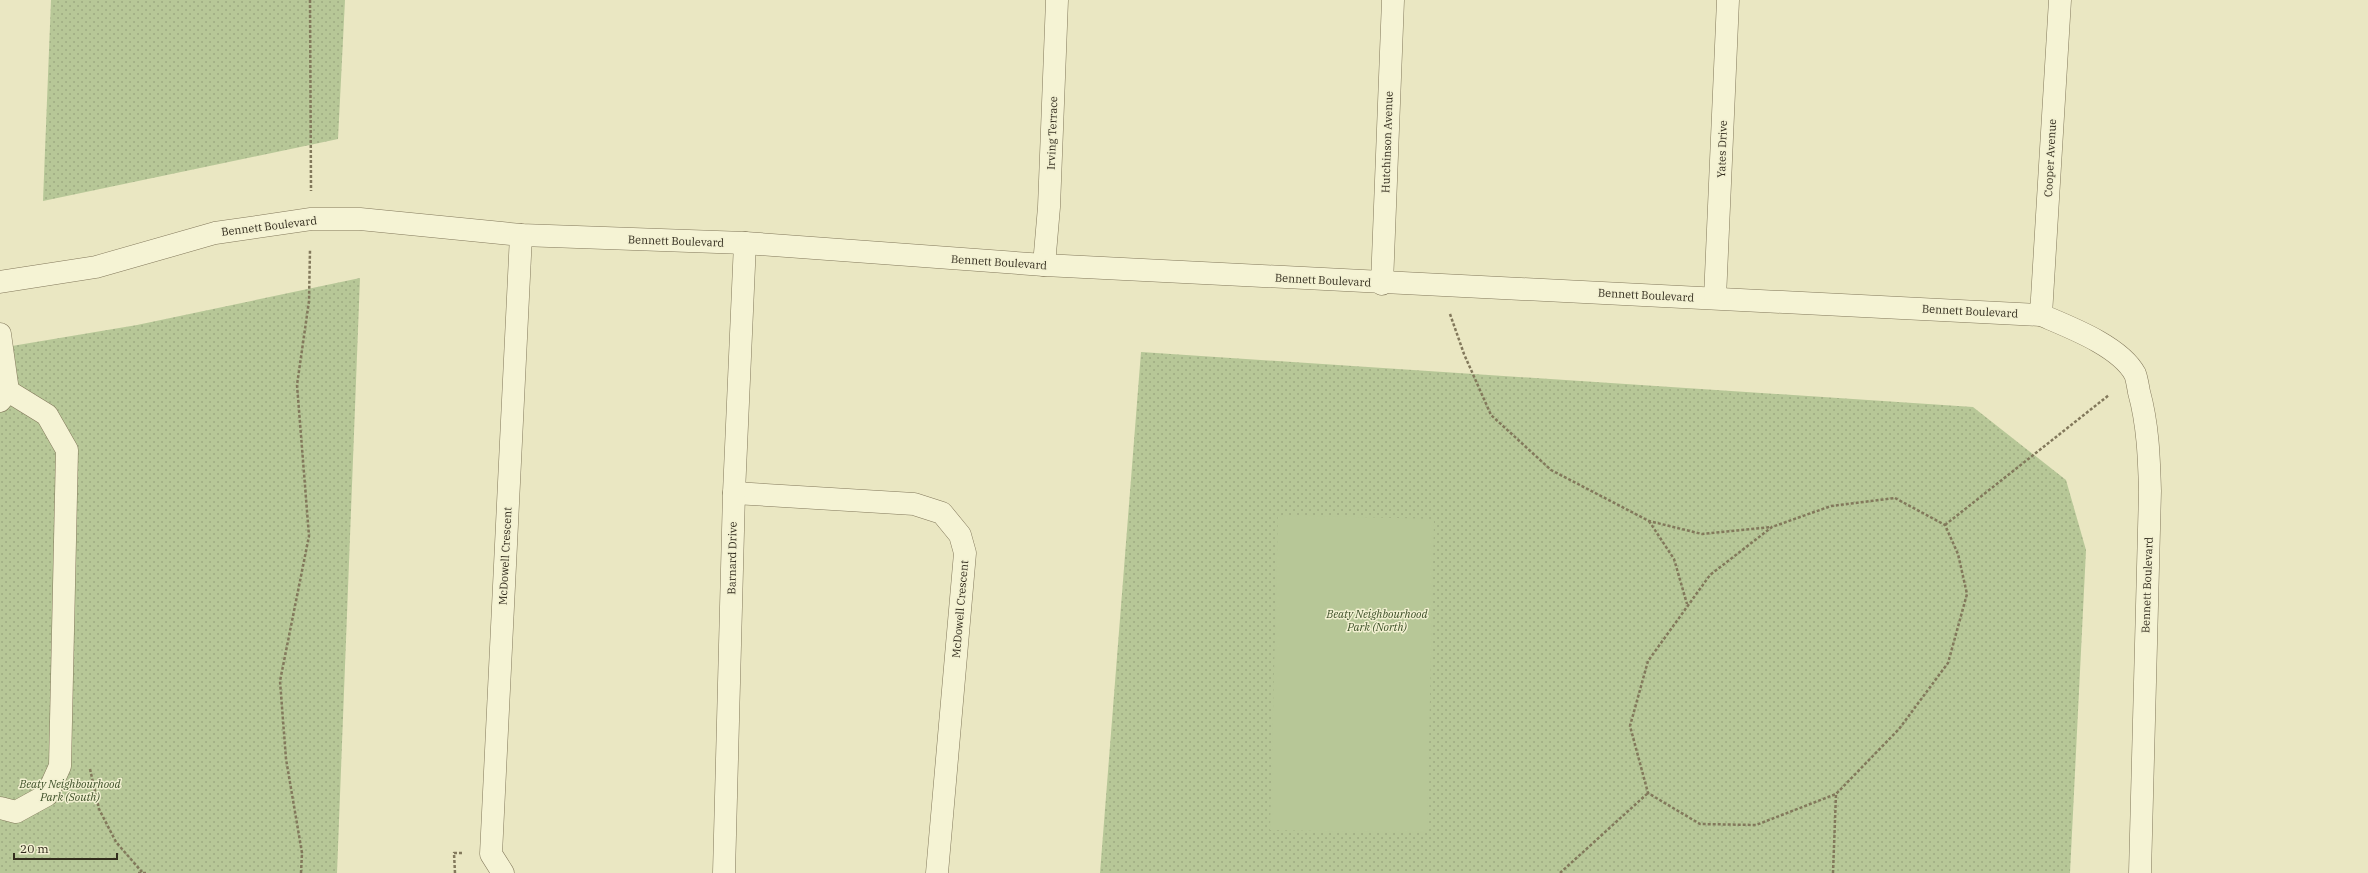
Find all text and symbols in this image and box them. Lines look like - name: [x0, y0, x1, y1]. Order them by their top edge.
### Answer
- street label: Hutchinson Avenue: [1378, 91, 1396, 193]
- street label: Irving Terrace: [1044, 96, 1060, 170]
- street label: Cooper Avenue: [2041, 118, 2059, 198]
- street label: Yates Drive: [1714, 120, 1730, 178]
- street label: Bennett Boulevard: [220, 213, 318, 239]
- street label: Bennett Boulevard: [628, 232, 725, 250]
- street label: Bennett Boulevard: [950, 252, 1048, 272]
- street label: Bennett Boulevard: [1275, 270, 1372, 290]
- street label: Bennett Boulevard: [1598, 285, 1695, 305]
- street label: Bennett Boulevard: [1922, 301, 2019, 321]
- street label: McDowell Crescent: [495, 507, 515, 605]
- street label: Barnard Drive: [724, 521, 740, 595]
- street label: Bennett Boulevard: [2138, 536, 2156, 633]
- street label: McDowell Crescent: [949, 559, 971, 659]
- park label: Beaty Neighbourhood Park (North): [1325, 607, 1429, 634]
- park label: Beaty Neighbourhood Park (South): [18, 777, 122, 804]
- scale bar: [14, 835, 117, 861]
- text: 20 m: [20, 841, 49, 856]

